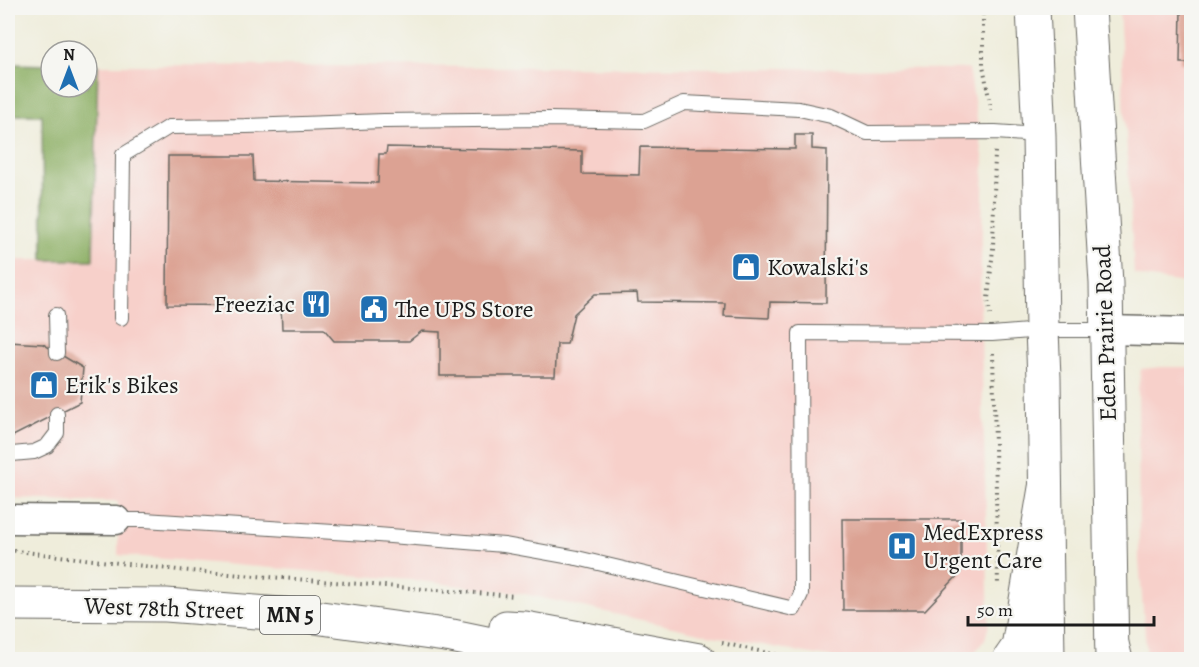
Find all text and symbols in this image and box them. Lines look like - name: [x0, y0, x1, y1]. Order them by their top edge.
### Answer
- north arrow: [39, 39, 99, 99]
- text: N: [63, 44, 75, 66]
- street label: Eden Prairie Road: [1086, 244, 1124, 422]
- shop icon: Kowalski's: [730, 251, 762, 283]
- place label: Kowalski's: [767, 251, 869, 283]
- place label: Freeziac: [214, 288, 295, 320]
- restaurant icon: Freeziac: [300, 288, 332, 320]
- public building icon: The UPS Store: [358, 293, 390, 325]
- place label: The UPS Store: [395, 293, 534, 325]
- shop icon: Erik's Bikes: [28, 369, 60, 401]
- place label: Erik's Bikes: [65, 369, 179, 401]
- place label: MedExpress Urgent Care: [923, 516, 1044, 576]
- hospital icon: MedExpress Urgent Care: [886, 530, 918, 562]
- street label: West 78th Street: [83, 589, 245, 627]
- scale bar: [968, 589, 1154, 627]
- road number: MN 5: [260, 596, 320, 634]
- text: 50 m: [977, 598, 1013, 622]

